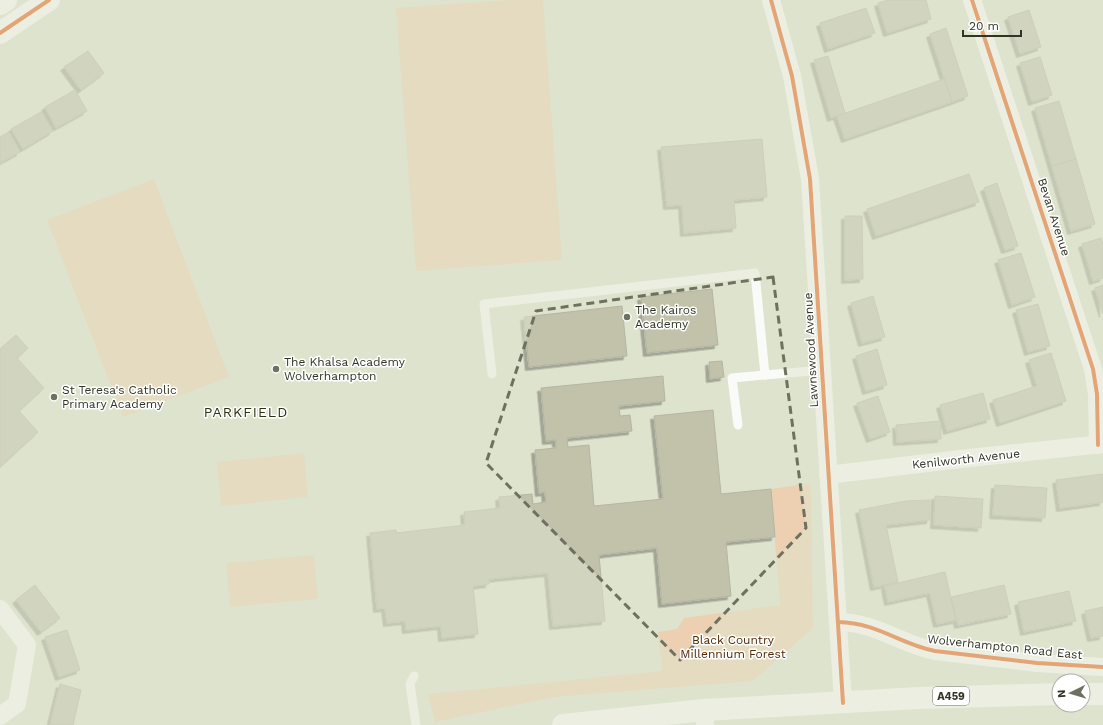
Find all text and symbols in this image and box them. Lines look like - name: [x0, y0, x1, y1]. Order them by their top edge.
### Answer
- scale bar: [963, 12, 1021, 38]
- text: 20 m: [969, 19, 999, 33]
- street label: Bevan Avenue: [1035, 176, 1073, 258]
- street label: Lawnswood Avenue: [801, 292, 821, 408]
- place label: The Kairos Academy: [635, 303, 696, 331]
- marker: The Kairos Academy: [622, 312, 632, 322]
- place label: The Khalsa Academy Wolverhampton: [284, 355, 406, 383]
- marker: The Khalsa Academy Wolverhampton: [271, 364, 281, 374]
- place label: St Teresa's Catholic Primary Academy: [62, 383, 177, 411]
- marker: St Teresa's Catholic Primary Academy: [49, 392, 59, 402]
- district label: PARKFIELD: [204, 404, 288, 420]
- street label: Kenilworth Avenue: [911, 446, 1021, 472]
- street label: Wolverhampton Road East: [927, 632, 1083, 662]
- park label: Black Country Millennium Forest: [680, 633, 786, 661]
- north arrow: [1051, 673, 1091, 713]
- road number: A459: [933, 687, 969, 705]
- text: N: [1055, 689, 1068, 698]

